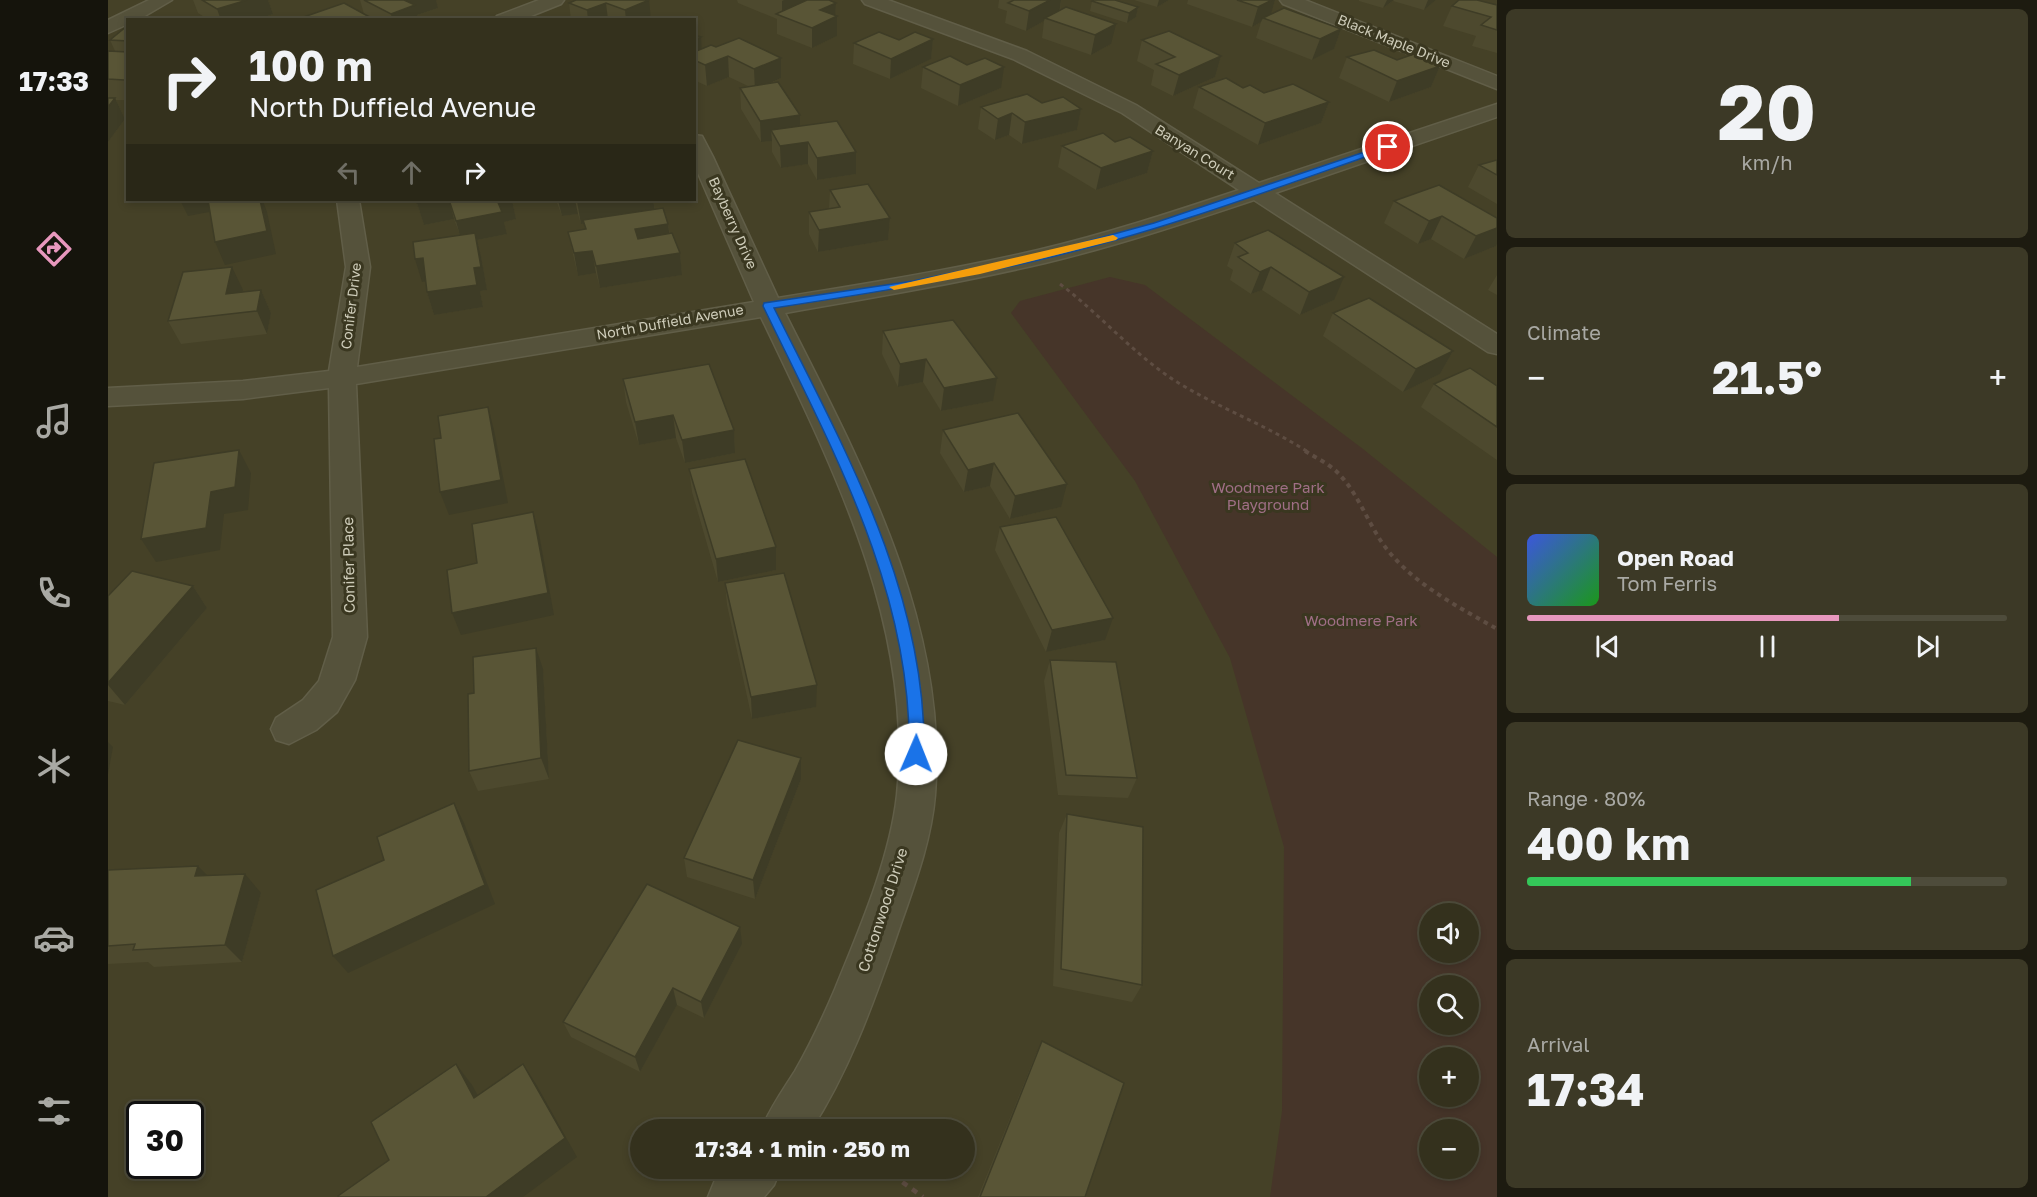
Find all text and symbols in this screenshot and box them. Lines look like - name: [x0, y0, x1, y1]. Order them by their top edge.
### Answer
- street label: Black Maple Drive: [1335, 10, 1453, 71]
- text: 100 m: [249, 40, 372, 90]
- icon: right: [150, 42, 228, 120]
- text: 20: [1718, 64, 1816, 157]
- text: 17:33: [19, 65, 89, 97]
- text: North Duffield Avenue: [249, 91, 536, 123]
- street label: Banyan Court: [1152, 120, 1238, 183]
- pin: [1362, 121, 1413, 172]
- icon: arrive: [1371, 130, 1404, 163]
- text: km/h: [1742, 150, 1792, 174]
- icon: left: [332, 156, 365, 189]
- icon: ahead: [395, 156, 428, 189]
- icon: right: [458, 156, 491, 189]
- street label: Bayberry Drive: [706, 174, 761, 271]
- icon: directions: [33, 228, 75, 270]
- street label: Conifer Drive: [337, 262, 364, 350]
- street label: North Duffield Avenue: [595, 300, 745, 343]
- text: Climate: [1527, 320, 1601, 344]
- text: 21.5°: [1712, 350, 1822, 404]
- text: −: [1527, 358, 1545, 397]
- text: +: [1989, 358, 2007, 397]
- icon: music: [33, 400, 75, 442]
- park label: Woodmere Park Playground: [1211, 478, 1325, 513]
- street label: Conifer Place: [338, 517, 358, 613]
- text: Open Road: [1617, 544, 1734, 571]
- text: Tom Ferris: [1617, 571, 1717, 595]
- icon: phone: [33, 572, 75, 614]
- park label: Woodmere Park: [1304, 611, 1418, 629]
- icon: previous: [1591, 630, 1624, 663]
- icon: pause: [1751, 630, 1784, 663]
- icon: next: [1911, 630, 1944, 663]
- position arrow: [884, 722, 948, 786]
- icon: climate: [33, 745, 75, 787]
- text: Range · 80%: [1527, 786, 1645, 810]
- text: 400 km: [1527, 816, 1690, 870]
- street label: Cottonwood Drive: [854, 845, 911, 974]
- map controls: [1419, 903, 1479, 1179]
- button: sound: [1419, 903, 1479, 963]
- icon: car: [33, 917, 75, 959]
- button: search: [1419, 975, 1479, 1035]
- text: Arrival: [1527, 1032, 1590, 1056]
- button: +: [1419, 1047, 1479, 1107]
- text: 17:34: [1527, 1062, 1645, 1116]
- icon: filters: [33, 1090, 75, 1132]
- speed limit sign: 30: [126, 1101, 204, 1179]
- button: −: [1419, 1119, 1479, 1179]
- text: 17:34 · 1 min · 250 m: [695, 1135, 910, 1162]

